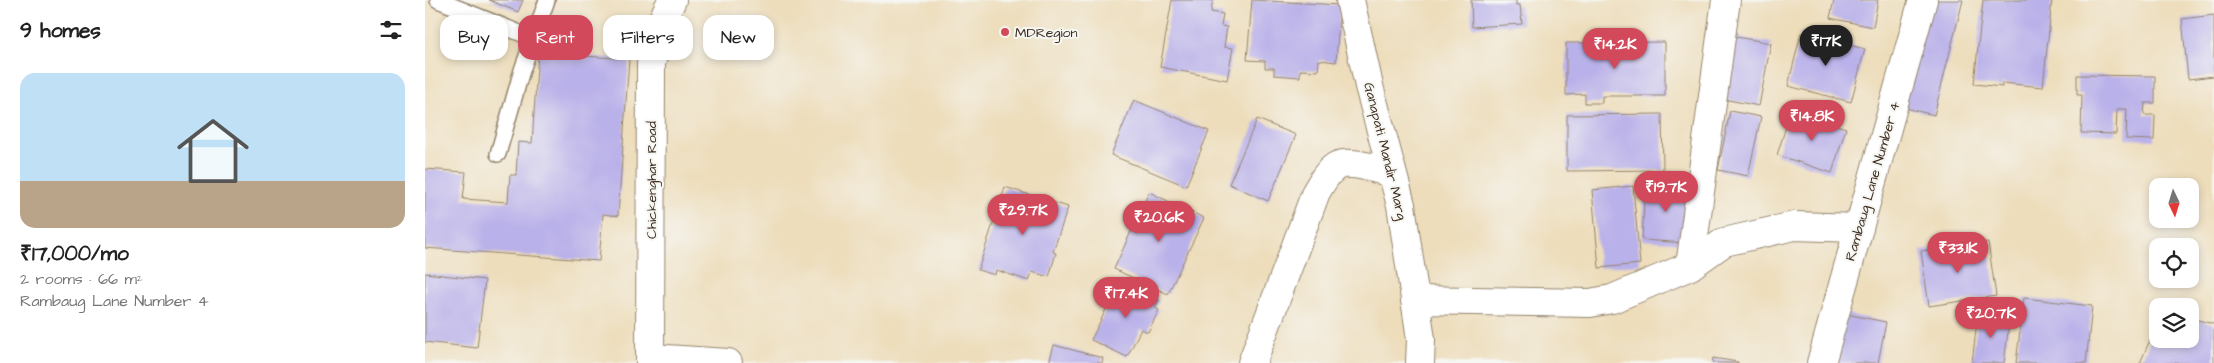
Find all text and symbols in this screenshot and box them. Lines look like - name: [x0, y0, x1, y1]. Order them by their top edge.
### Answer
- chip: Buy: [440, 15, 508, 60]
- chip: Rent: [518, 15, 593, 60]
- chip: Filters: [603, 15, 693, 60]
- chip: New: [703, 15, 774, 60]
- text: 9 homes: [20, 16, 101, 45]
- icon: filters: [377, 16, 405, 44]
- place label: MDRegion: [1015, 23, 1077, 43]
- pin: ₹17K: [1796, 24, 1856, 67]
- marker: MDRegion: [999, 26, 1011, 38]
- pin: ₹14.2K: [1574, 28, 1656, 70]
- text: ₹17K: [1811, 30, 1841, 52]
- text: ₹14.2K: [1593, 33, 1637, 55]
- street label: Ganapati Mandir Marg: [1358, 80, 1412, 222]
- street label: Rambaug Lane Number 4: [1841, 99, 1905, 263]
- pin: ₹14.8K: [1771, 100, 1853, 142]
- text: ₹14.8K: [1790, 105, 1834, 127]
- icon: home: [168, 106, 258, 196]
- street label: Chickenghar Road: [642, 121, 662, 239]
- pin: ₹19.7K: [1625, 170, 1707, 213]
- text: ₹19.7K: [1645, 176, 1687, 198]
- north arrow: [2149, 178, 2199, 228]
- map controls: [2149, 178, 2199, 348]
- pin: ₹29.7K: [982, 194, 1064, 236]
- text: ₹29.7K: [998, 199, 1048, 221]
- pin: ₹20.6K: [1118, 200, 1200, 243]
- text: ₹20.6K: [1134, 206, 1184, 228]
- pin: ₹33.1K: [1917, 232, 1999, 274]
- text: ₹33.1K: [1938, 237, 1978, 259]
- button: locate: [2149, 238, 2199, 288]
- text: ₹17,000/mo: [20, 239, 129, 268]
- text: 2 rooms · 66 m²: [20, 268, 143, 290]
- pin: ₹17.4K: [1085, 276, 1167, 319]
- text: ₹17.4K: [1104, 282, 1148, 304]
- text: Rambaug Lane Number 4: [20, 290, 209, 312]
- pin: ₹20.7K: [1950, 296, 2032, 339]
- button: layers: [2149, 298, 2199, 348]
- text: ₹20.7K: [1966, 302, 2016, 324]

